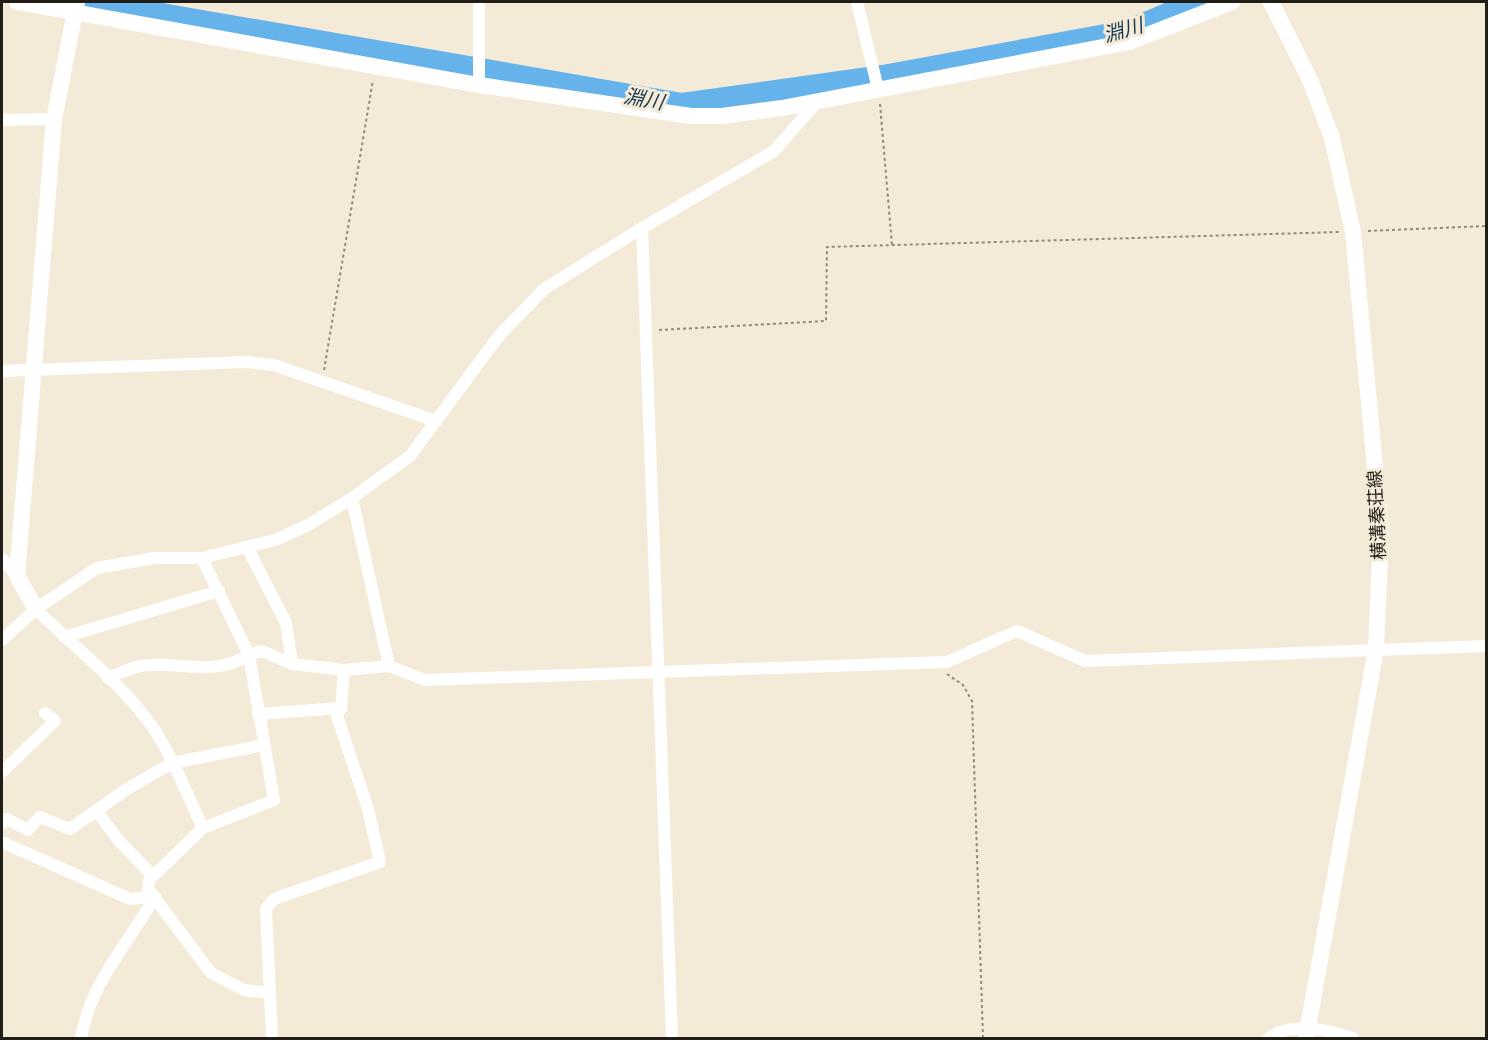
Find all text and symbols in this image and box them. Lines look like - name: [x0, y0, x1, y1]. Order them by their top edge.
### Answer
- water label: 淵川: [1100, 11, 1148, 49]
- water label: 淵川: [622, 83, 668, 117]
- street label: 横溝秦荘線: [1363, 469, 1391, 561]

